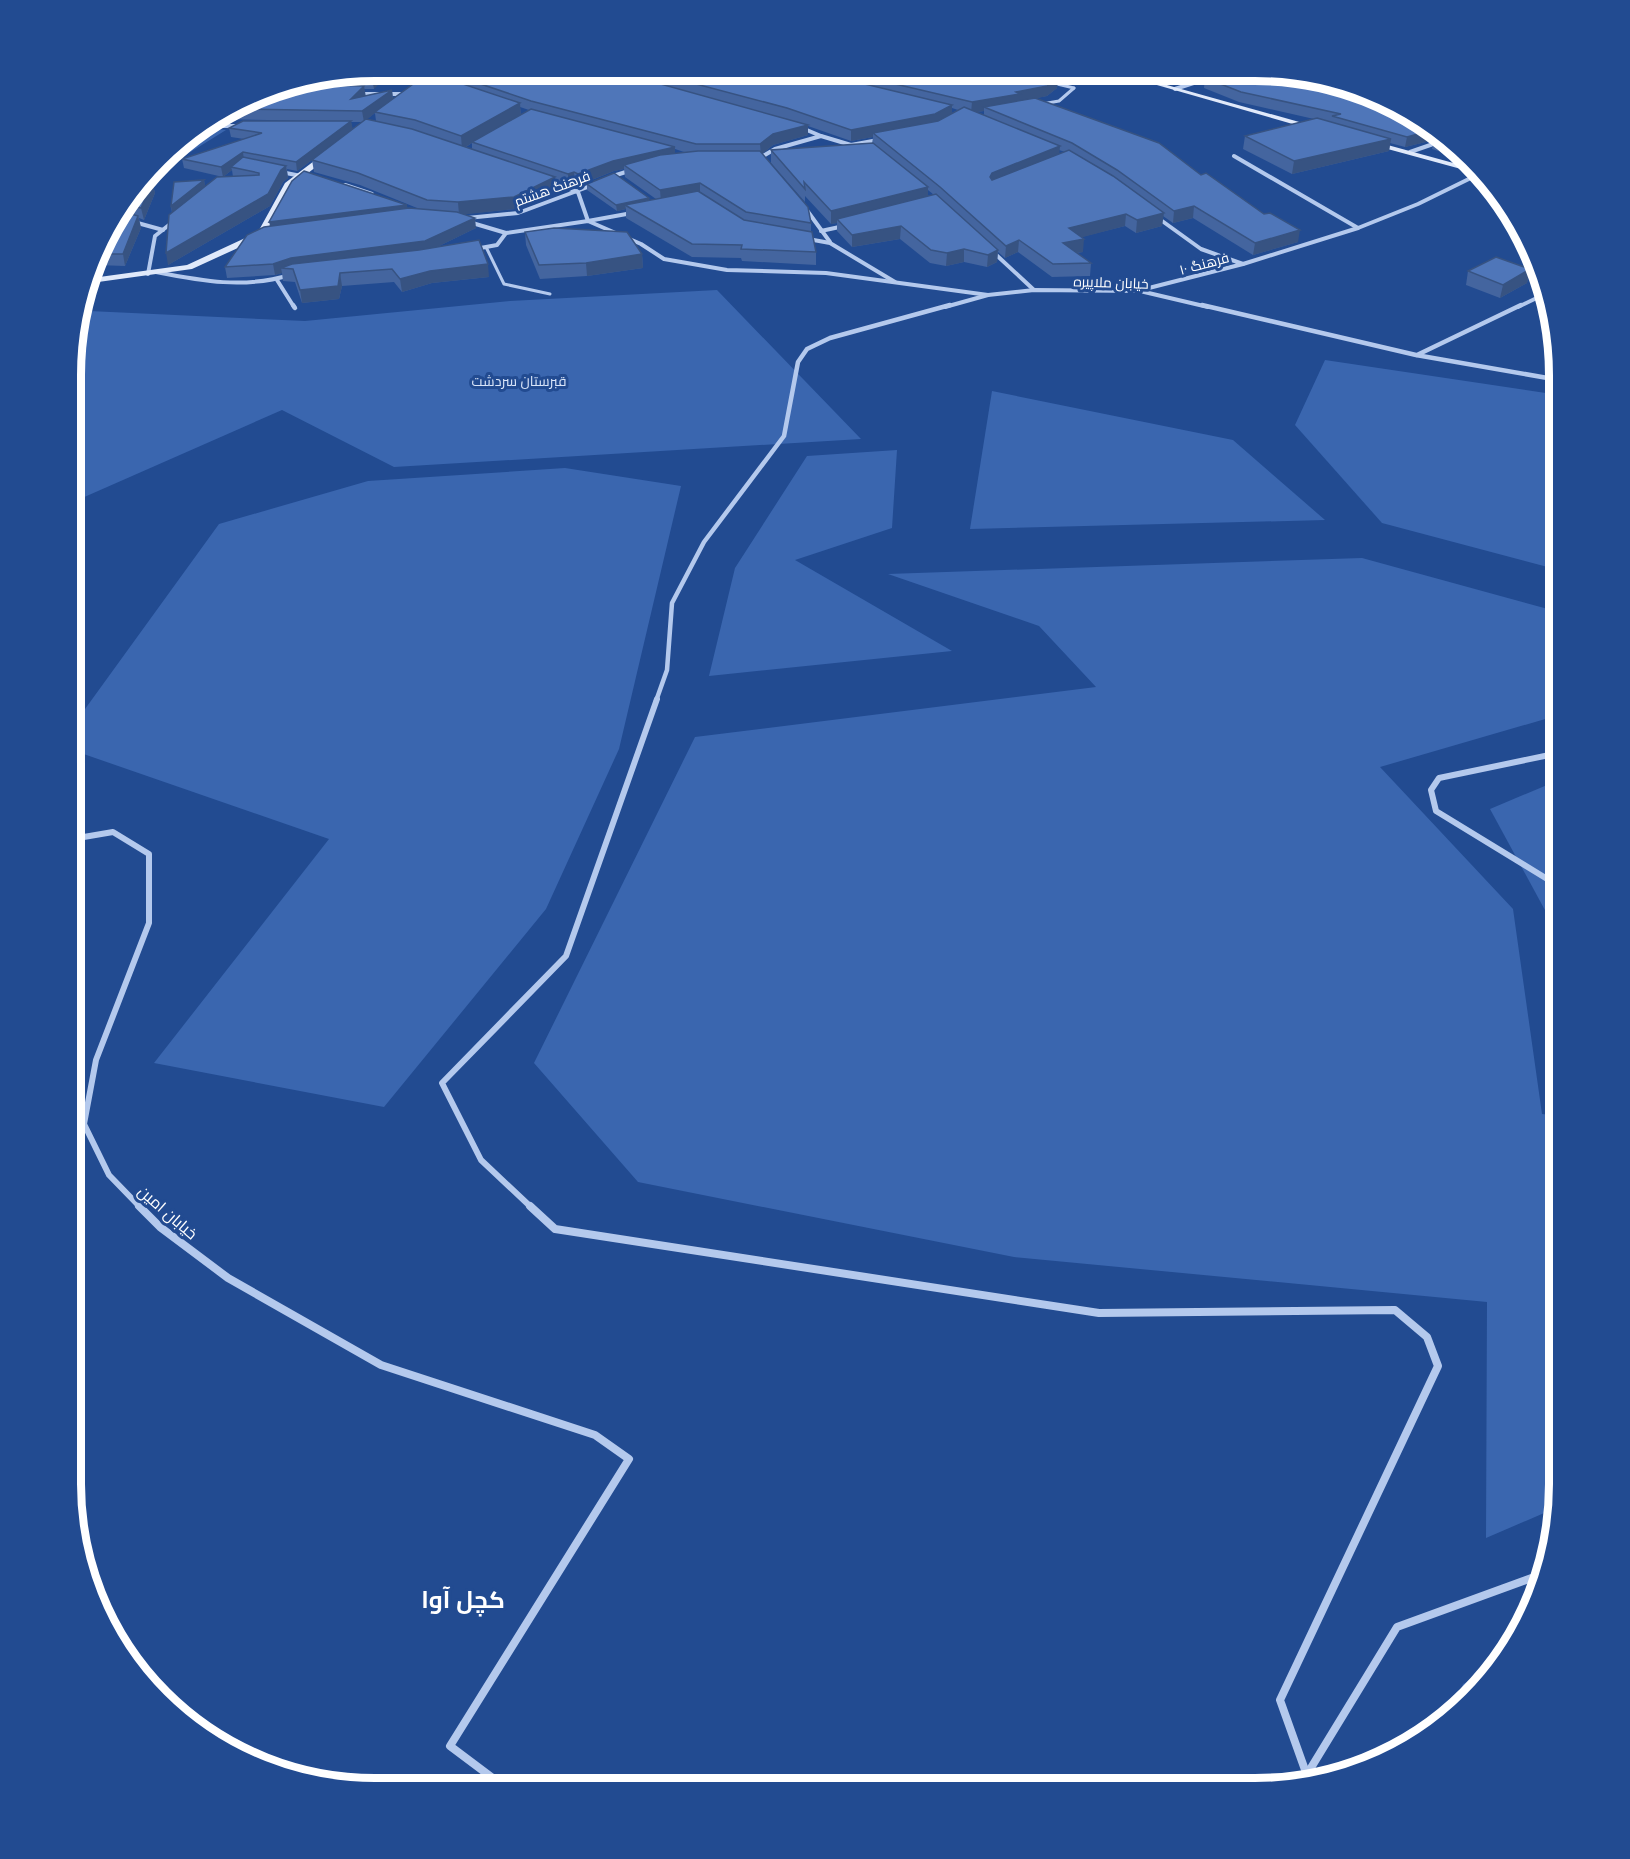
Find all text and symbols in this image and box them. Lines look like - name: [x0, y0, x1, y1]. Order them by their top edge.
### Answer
- street label: فرهنگ هشتم: [512, 166, 593, 211]
- street label: فرهنگ ۱۰: [1177, 248, 1231, 278]
- street label: خیابان ملاپیره: [1073, 272, 1149, 294]
- park label: قبرستان سردشت: [472, 372, 566, 389]
- street label: خیابان امین: [133, 1181, 202, 1244]
- district label: کچل آوا: [421, 1584, 505, 1617]

